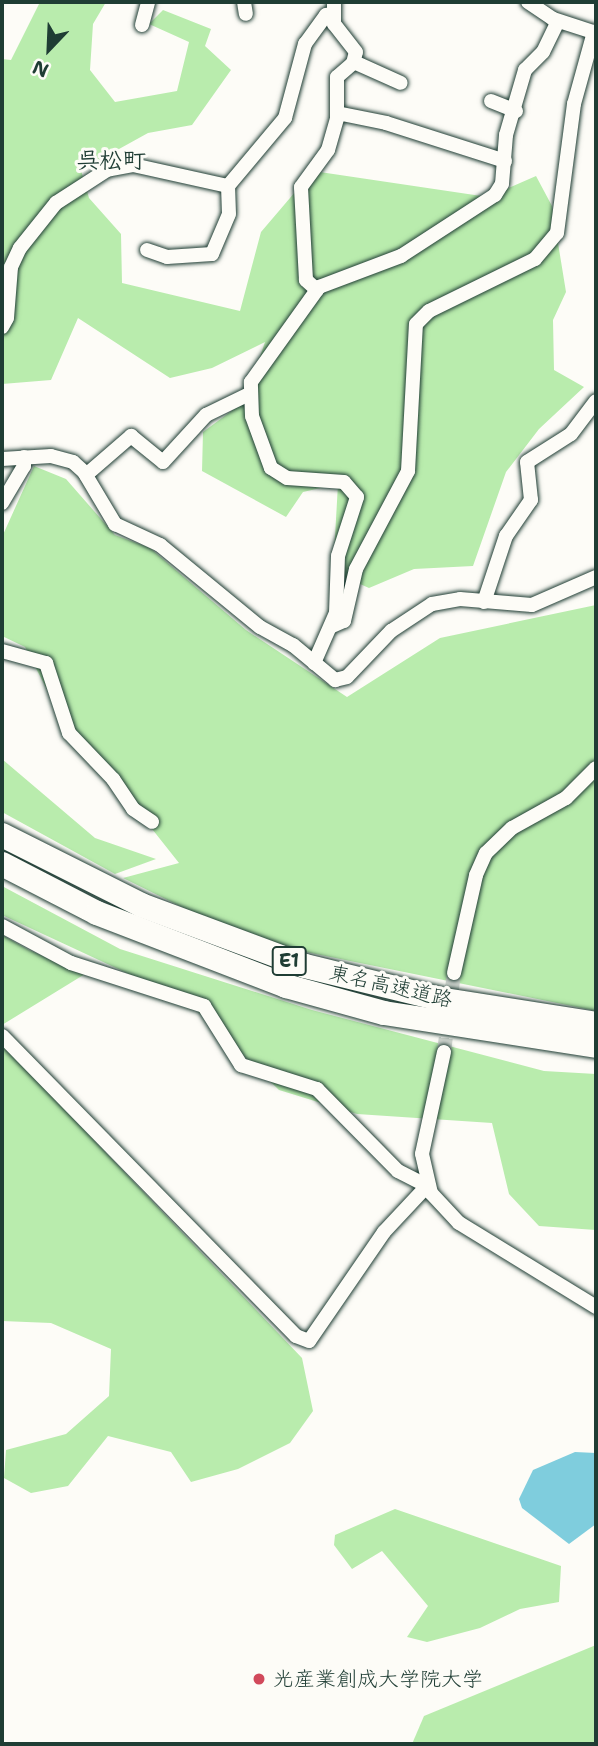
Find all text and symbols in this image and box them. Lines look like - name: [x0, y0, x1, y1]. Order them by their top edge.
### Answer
- north arrow: [14, 14, 84, 84]
- text: N: [29, 54, 52, 83]
- district label: 呉松町: [77, 146, 145, 174]
- road number: E1: [272, 945, 306, 976]
- street label: 東名高速道路: [327, 960, 455, 1012]
- place label: 光産業創成大学院大学: [273, 1666, 483, 1692]
- marker: 光産業創成大学院大学: [251, 1671, 267, 1687]

